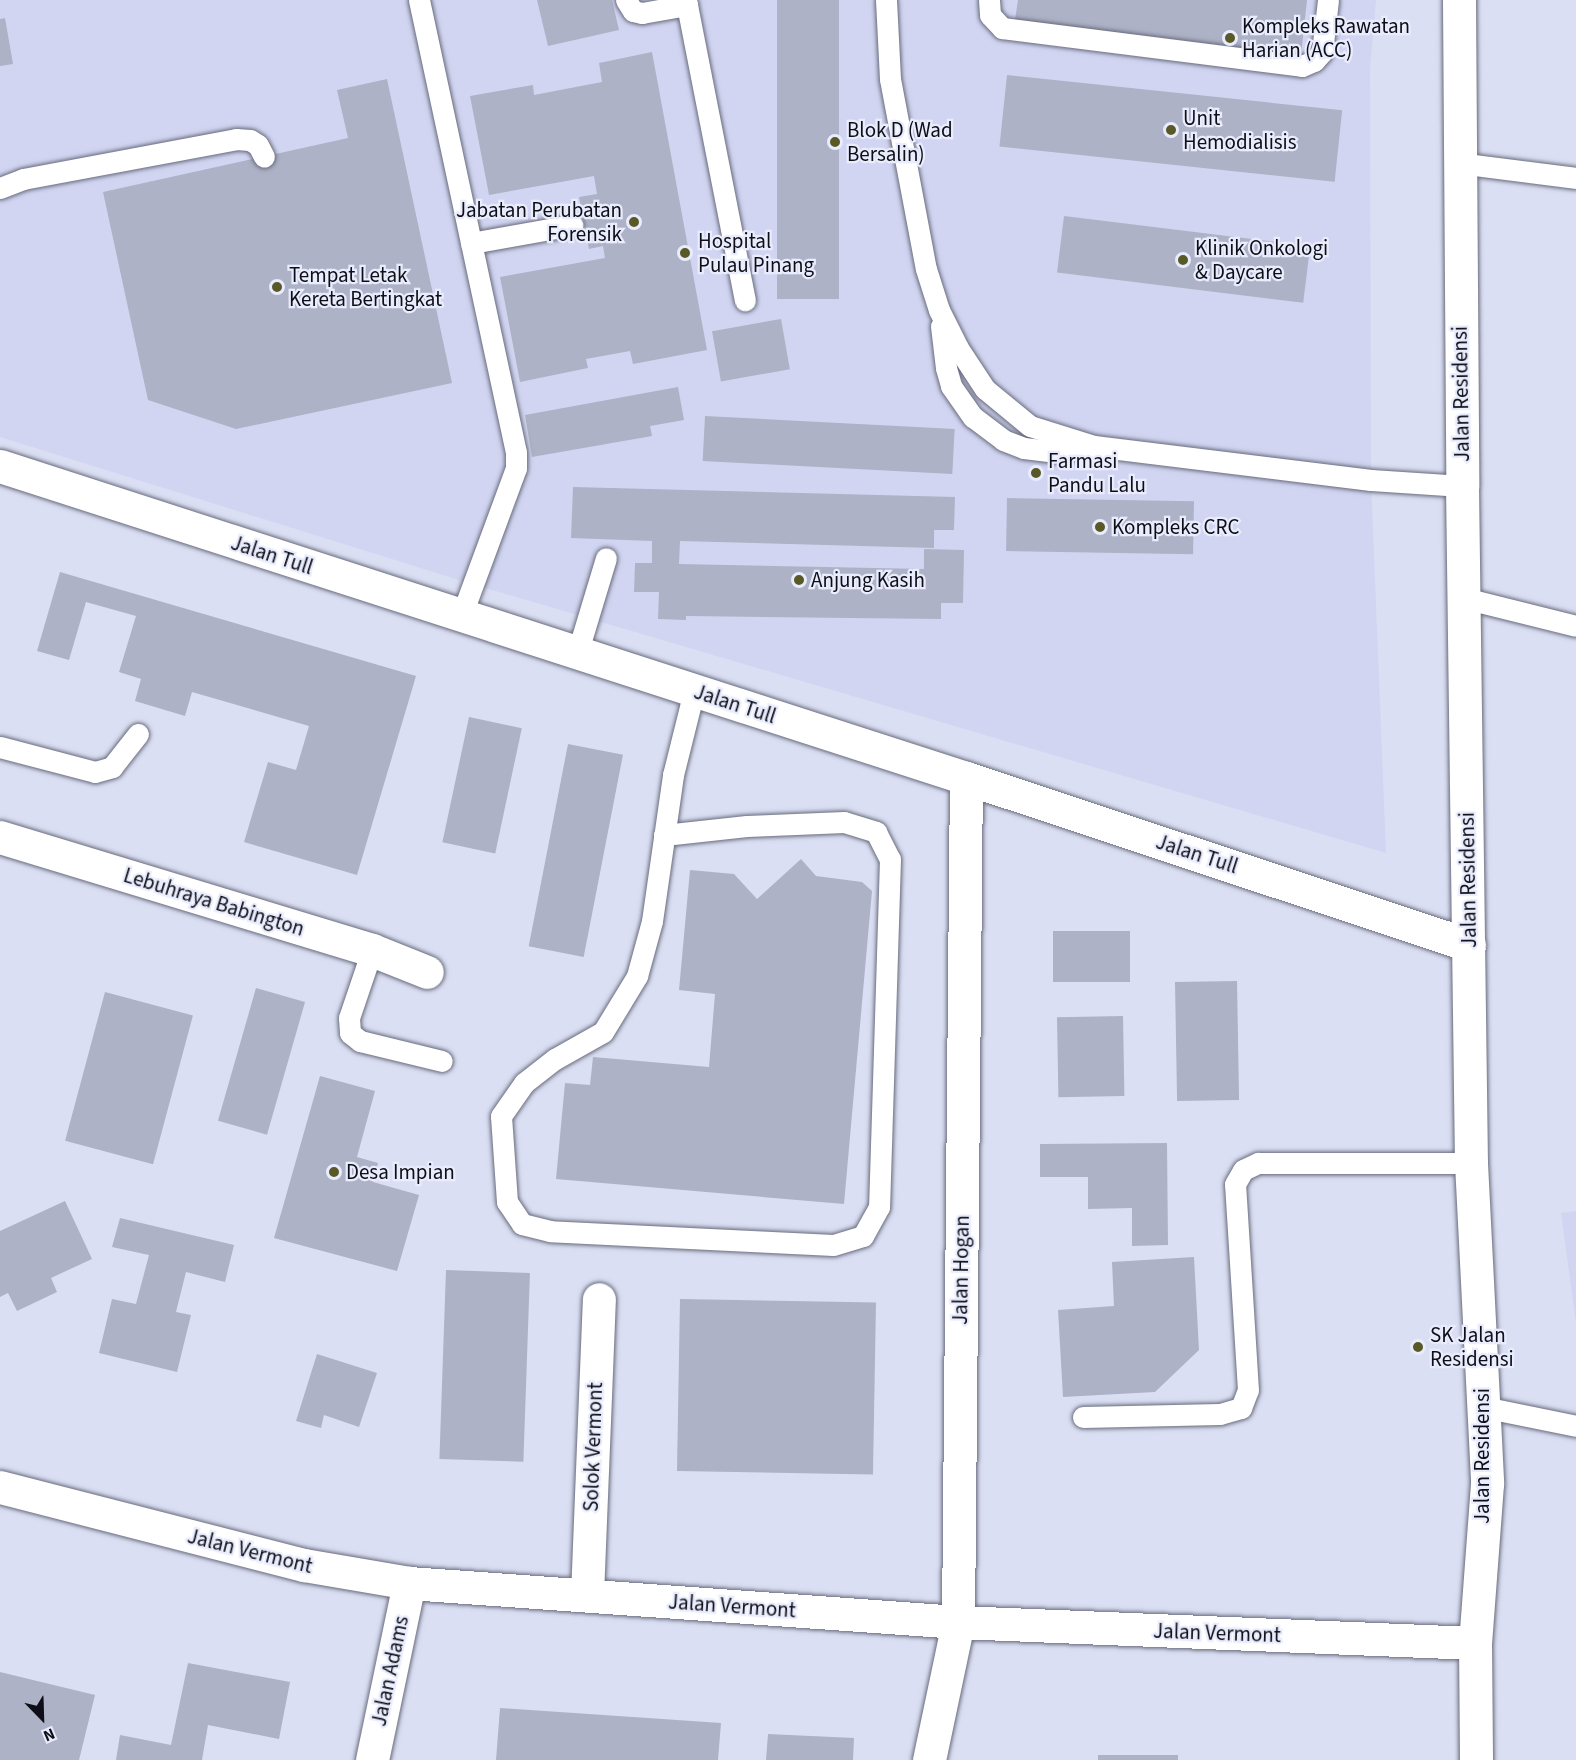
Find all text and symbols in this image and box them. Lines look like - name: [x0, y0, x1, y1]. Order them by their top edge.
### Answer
- place label: Kompleks Rawatan Harian (ACC): [1242, 13, 1410, 63]
- marker: Kompleks Rawatan Harian (ACC): [1223, 31, 1237, 45]
- place label: Unit Hemodialisis: [1183, 105, 1297, 155]
- place label: Blok D (Wad Bersalin): [847, 117, 953, 167]
- marker: Unit Hemodialisis: [1164, 123, 1178, 137]
- marker: Blok D (Wad Bersalin): [828, 135, 842, 149]
- place label: Jabatan Perubatan Forensik: [456, 197, 622, 247]
- marker: Jabatan Perubatan Forensik: [627, 215, 641, 229]
- place label: Hospital Pulau Pinang: [698, 228, 814, 278]
- place label: Klinik Onkologi & Daycare: [1195, 235, 1328, 285]
- marker: Hospital Pulau Pinang: [676, 244, 694, 262]
- marker: Klinik Onkologi & Daycare: [1176, 253, 1190, 267]
- place label: Tempat Letak Kereta Bertingkat: [289, 262, 442, 312]
- marker: Tempat Letak Kereta Bertingkat: [270, 280, 284, 294]
- street label: Jalan Residensi: [1447, 326, 1475, 462]
- place label: Farmasi Pandu Lalu: [1048, 448, 1146, 498]
- marker: Farmasi Pandu Lalu: [1029, 466, 1043, 480]
- place label: Kompleks CRC: [1112, 514, 1240, 540]
- marker: Kompleks CRC: [1093, 520, 1107, 534]
- street label: Jalan Tull: [228, 530, 316, 580]
- place label: Anjung Kasih: [811, 567, 925, 593]
- marker: Anjung Kasih: [792, 573, 806, 587]
- street label: Jalan Tull: [691, 679, 779, 729]
- street label: Jalan Residensi: [1454, 812, 1482, 948]
- street label: Jalan Tull: [1153, 829, 1241, 879]
- street label: Lebuhraya Babington: [120, 862, 308, 942]
- place label: Desa Impian: [346, 1159, 455, 1185]
- marker: Desa Impian: [327, 1165, 341, 1179]
- street label: Jalan Hogan: [947, 1215, 975, 1325]
- place label: SK Jalan Residensi: [1430, 1322, 1514, 1372]
- marker: SK Jalan Residensi: [1411, 1340, 1425, 1354]
- street label: Solok Vermont: [578, 1382, 608, 1512]
- street label: Jalan Residensi: [1469, 1388, 1495, 1524]
- street label: Jalan Vermont: [185, 1523, 315, 1579]
- street label: Jalan Vermont: [667, 1589, 797, 1623]
- street label: Jalan Adams: [366, 1614, 414, 1728]
- street label: Jalan Vermont: [1153, 1618, 1281, 1648]
- north arrow: [12, 1688, 72, 1748]
- text: N: [40, 1722, 58, 1747]

